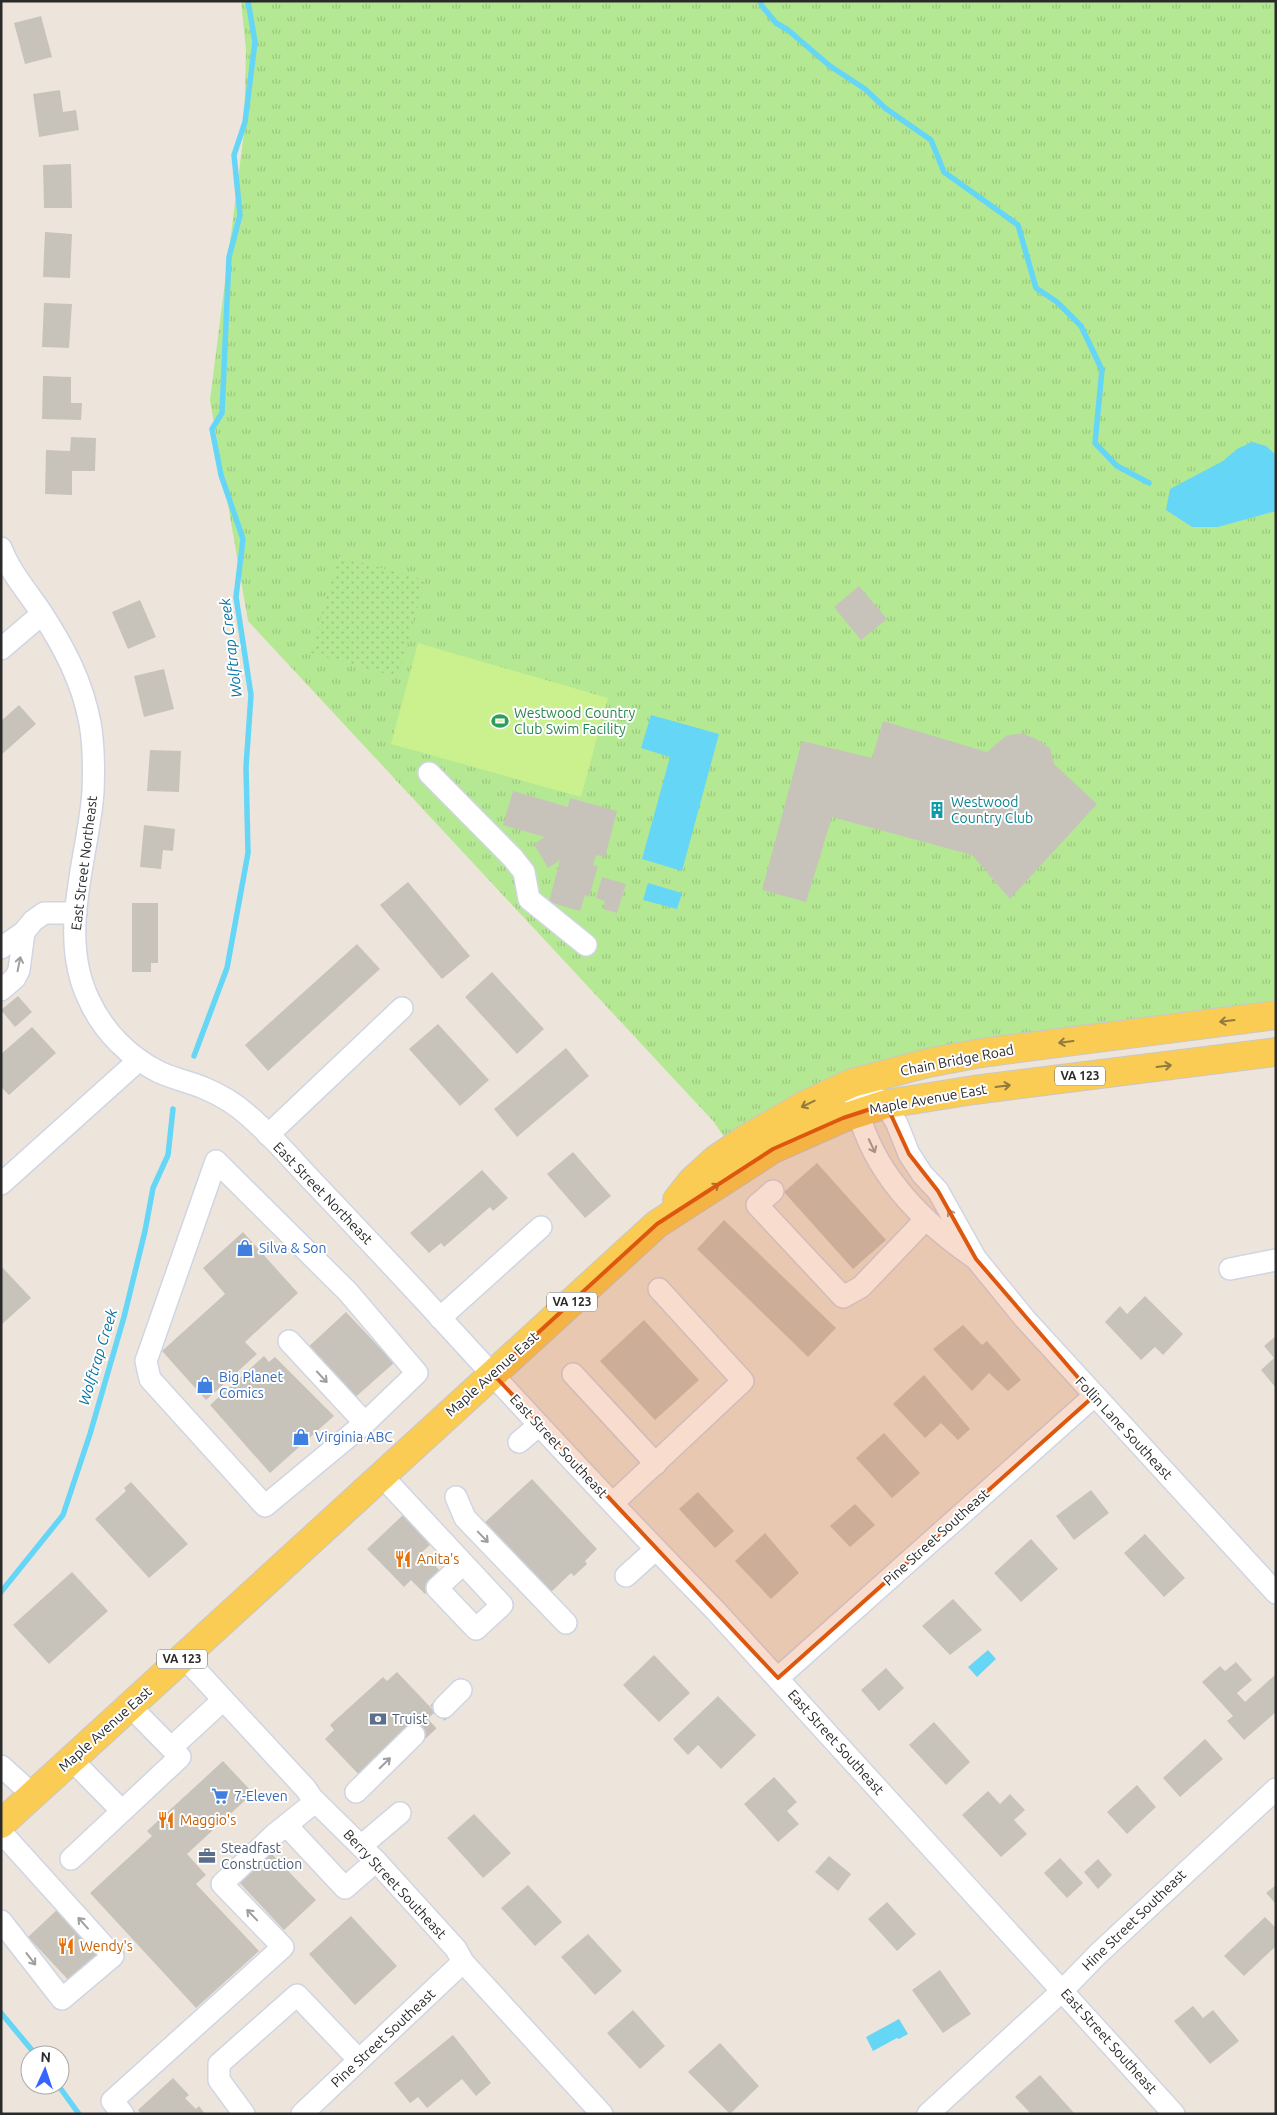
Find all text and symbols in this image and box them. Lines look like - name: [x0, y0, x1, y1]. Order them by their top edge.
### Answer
- water label: Wolftrap Creek: [216, 597, 245, 699]
- place label: Westwood Country Club Swim Facility: [514, 705, 636, 737]
- sports icon: Westwood Country Club Swim Facility: [490, 711, 510, 731]
- street label: East Street Northeast: [68, 794, 100, 931]
- place label: Westwood Country Club: [951, 794, 1033, 826]
- building icon: Westwood Country Club: [927, 800, 947, 820]
- one-way arrow: [15, 957, 25, 973]
- one-way arrow: [1220, 1017, 1236, 1027]
- one-way arrow: [1059, 1038, 1075, 1048]
- street label: Chain Bridge Road: [899, 1041, 1015, 1079]
- one-way arrow: [1156, 1061, 1172, 1071]
- road number: VA 123: [1055, 1066, 1105, 1086]
- street label: Maple Avenue East: [868, 1081, 989, 1117]
- one-way arrow: [995, 1081, 1011, 1091]
- one-way arrow: [801, 1100, 816, 1109]
- one-way arrow: [868, 1138, 877, 1153]
- street label: East Street Northeast: [270, 1139, 376, 1248]
- one-way arrow: [706, 1183, 720, 1193]
- one-way arrow: [947, 1209, 957, 1224]
- shop icon: Silva & Son: [235, 1238, 255, 1258]
- place label: Silva & Son: [259, 1240, 327, 1256]
- road number: VA 123: [547, 1292, 597, 1311]
- water label: Wolftrap Creek: [75, 1306, 120, 1407]
- street label: Maple Avenue East: [442, 1328, 542, 1420]
- place label: Big Planet Comics: [219, 1369, 284, 1401]
- one-way arrow: [316, 1370, 328, 1383]
- street label: Follin Lane Southeast: [1072, 1373, 1176, 1483]
- shop icon: Big Planet Comics: [195, 1375, 215, 1395]
- street label: East Street Southeast: [507, 1391, 611, 1501]
- shop icon: Virginia ABC: [291, 1427, 311, 1447]
- place label: Virginia ABC: [315, 1429, 393, 1445]
- street label: Pine Street Southeast: [880, 1485, 992, 1589]
- one-way arrow: [477, 1530, 489, 1543]
- restaurant icon: Anita's: [393, 1549, 413, 1569]
- place label: Anita's: [417, 1551, 459, 1567]
- road number: VA 123: [157, 1650, 207, 1668]
- street label: Maple Avenue East: [55, 1683, 155, 1775]
- street label: East Street Southeast: [785, 1686, 888, 1798]
- bank icon: Truist: [368, 1709, 388, 1729]
- place label: Truist: [392, 1711, 428, 1727]
- one-way arrow: [379, 1757, 391, 1770]
- supermarket icon: 7-Eleven: [210, 1786, 230, 1806]
- place label: 7-Eleven: [234, 1788, 288, 1804]
- restaurant icon: Maggio's: [156, 1810, 176, 1830]
- place label: Maggio's: [180, 1812, 236, 1828]
- street label: Berry Street Southeast: [340, 1826, 450, 1942]
- place label: Steadfast Construction: [221, 1840, 302, 1872]
- office icon: Steadfast Construction: [197, 1846, 217, 1866]
- street label: Hine Street Southeast: [1079, 1866, 1190, 1974]
- one-way arrow: [246, 1909, 258, 1922]
- one-way arrow: [78, 1916, 89, 1929]
- restaurant icon: Wendy's: [56, 1936, 76, 1956]
- place label: Wendy's: [80, 1938, 133, 1954]
- one-way arrow: [26, 1952, 36, 1966]
- street label: Pine Street Southeast: [328, 1985, 439, 2090]
- street label: East Street Southeast: [1058, 1985, 1161, 2097]
- north arrow: [20, 2045, 70, 2095]
- text: N: [40, 2049, 51, 2065]

